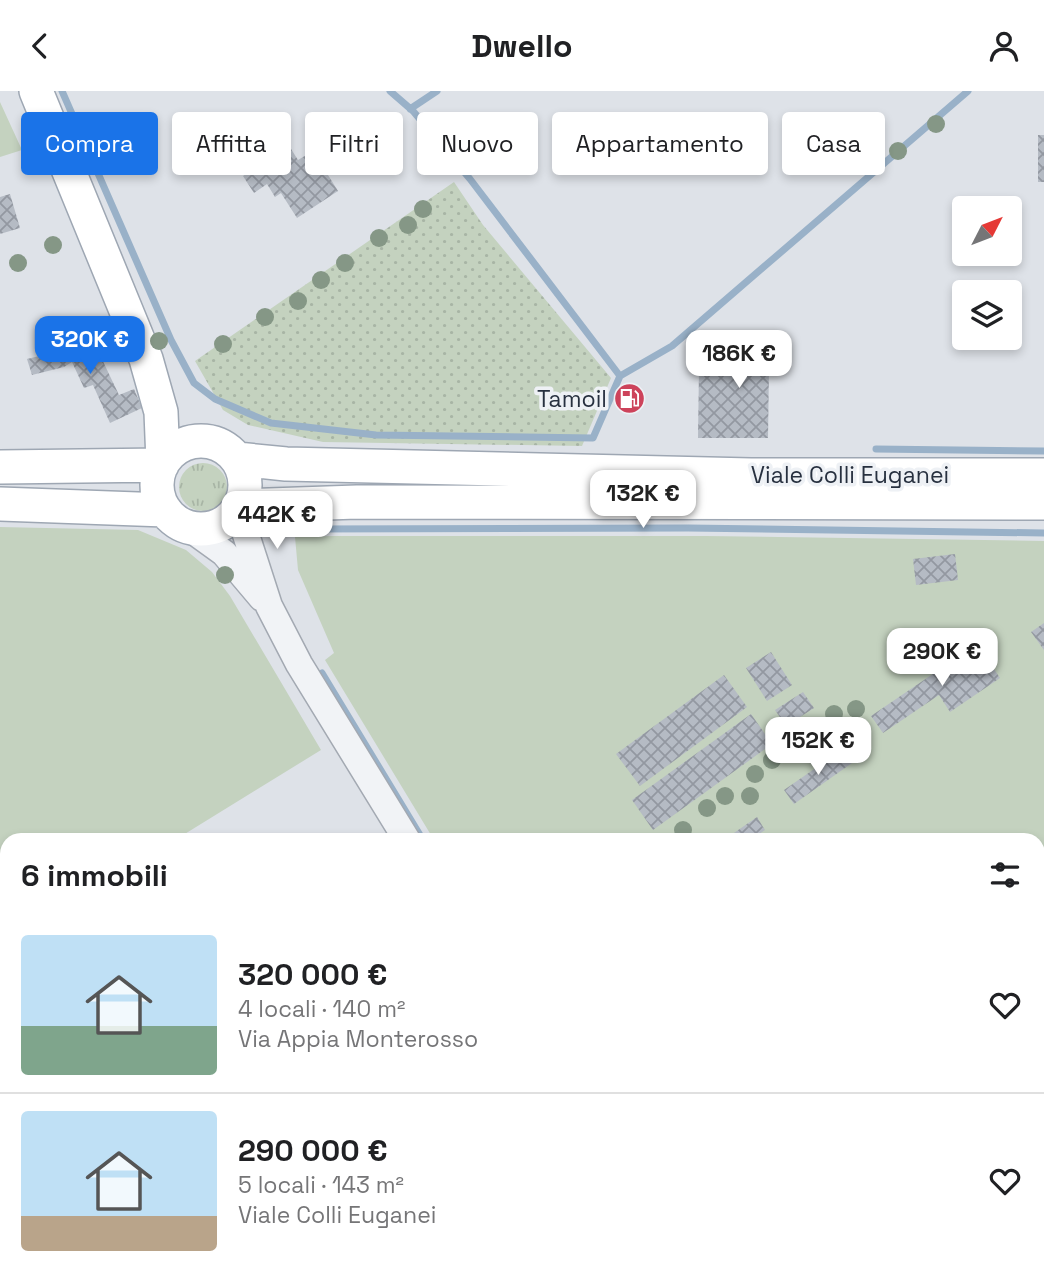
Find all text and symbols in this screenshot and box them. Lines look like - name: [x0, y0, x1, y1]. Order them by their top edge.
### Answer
- text: Dwello: [471, 26, 573, 66]
- icon: back: [21, 27, 59, 65]
- icon: person: [985, 27, 1023, 65]
- chip: Compra: [21, 112, 158, 175]
- chip: Affitta: [172, 112, 291, 175]
- chip: Filtri: [305, 112, 403, 175]
- chip: Nuovo: [417, 112, 538, 175]
- chip: Appartamento: [552, 112, 768, 175]
- chip: Casa: [782, 112, 885, 175]
- north arrow: [952, 196, 1022, 266]
- map controls: [952, 196, 1022, 350]
- button: layers: [952, 280, 1022, 350]
- pin: 320K €: [33, 317, 147, 376]
- text: 320K €: [51, 324, 129, 354]
- pin: 186K €: [682, 331, 796, 390]
- text: 186K €: [702, 338, 776, 368]
- fuel station icon: Tamoil: [613, 382, 647, 416]
- place label: Tamoil: [537, 384, 607, 414]
- street label: Viale Colli Euganei: [751, 460, 949, 490]
- pin: 132K €: [586, 471, 700, 530]
- text: 132K €: [606, 478, 680, 508]
- pin: 442K €: [220, 491, 334, 551]
- text: 442K €: [238, 499, 316, 529]
- pin: 290K €: [885, 629, 999, 688]
- text: 290K €: [903, 636, 981, 666]
- pin: 152K €: [761, 717, 875, 777]
- text: 152K €: [781, 725, 855, 755]
- text: 6 immobili: [21, 856, 168, 895]
- icon: filters: [986, 856, 1024, 894]
- text: 320 000 €: [238, 955, 387, 994]
- icon: home: [77, 963, 161, 1047]
- icon: heart: [986, 986, 1024, 1024]
- text: 4 locali · 140 m²: [238, 994, 405, 1024]
- text: Via Appia Monterosso: [238, 1024, 478, 1054]
- text: 290 000 €: [238, 1131, 388, 1170]
- icon: home: [77, 1139, 161, 1223]
- icon: heart: [986, 1162, 1024, 1200]
- text: 5 locali · 143 m²: [238, 1170, 404, 1200]
- text: Viale Colli Euganei: [238, 1200, 436, 1230]

